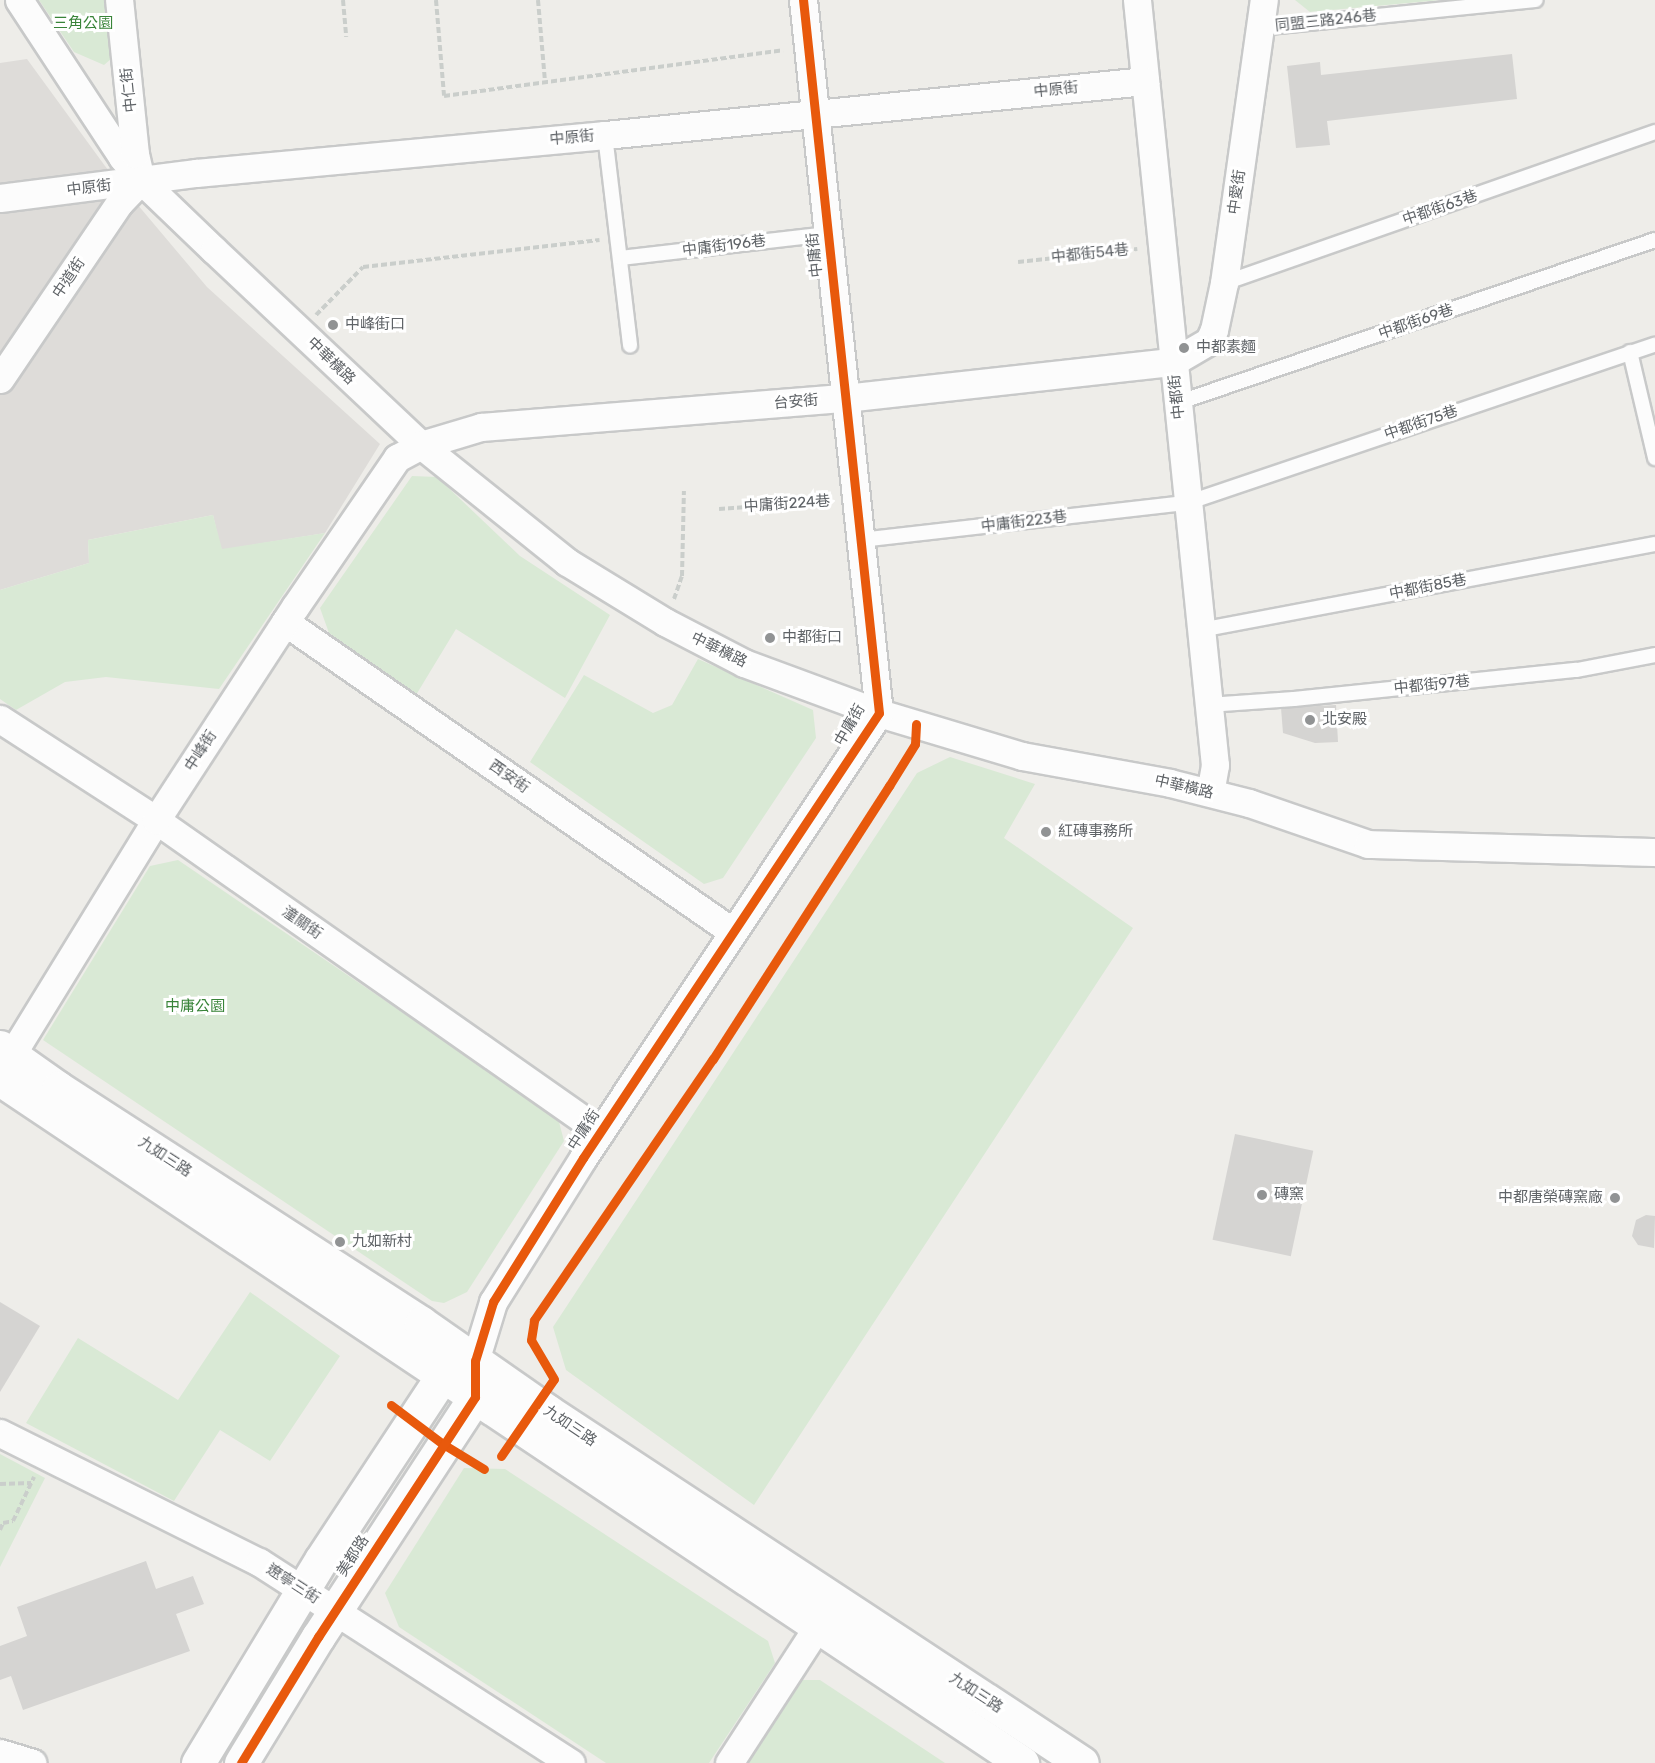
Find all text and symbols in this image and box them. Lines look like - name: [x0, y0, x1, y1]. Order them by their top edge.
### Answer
- street label: 同盟三路246巷: [1274, 7, 1378, 35]
- park label: 三角公園: [53, 15, 113, 33]
- street label: 中仁街: [118, 67, 140, 113]
- street label: 中原街: [1033, 79, 1079, 101]
- street label: 中原街: [549, 127, 595, 149]
- street label: 中愛街: [1225, 168, 1249, 216]
- street label: 中原街: [66, 176, 112, 200]
- street label: 中都街63巷: [1400, 187, 1480, 229]
- street label: 中庸街196巷: [681, 232, 767, 260]
- street label: 中庸街: [804, 232, 826, 278]
- street label: 中都街54巷: [1050, 241, 1130, 267]
- street label: 中道街: [49, 254, 89, 302]
- street label: 中都街69巷: [1376, 301, 1456, 343]
- place label: 中峰街口: [345, 316, 405, 334]
- marker: 中峰街口: [326, 318, 340, 332]
- street label: 中華橫路: [303, 334, 359, 388]
- place label: 中都素麵: [1196, 339, 1256, 357]
- marker: 中都素麵: [1177, 341, 1191, 355]
- street label: 中都街: [1166, 374, 1188, 420]
- street label: 台安街: [773, 391, 819, 413]
- street label: 中都街75巷: [1382, 402, 1460, 444]
- street label: 中庸街224巷: [743, 492, 831, 516]
- street label: 中庸街223巷: [980, 508, 1068, 536]
- street label: 中都街85巷: [1388, 571, 1468, 603]
- street label: 中華橫路: [688, 629, 750, 671]
- place label: 中都街口: [782, 629, 842, 647]
- marker: 中都街口: [763, 631, 777, 645]
- street label: 中都街97巷: [1393, 672, 1471, 698]
- street label: 中庸街: [831, 701, 869, 749]
- place label: 北安殿: [1322, 711, 1367, 729]
- marker: 北安殿: [1303, 713, 1317, 727]
- street label: 中峰街: [181, 727, 221, 775]
- street label: 西安街: [485, 757, 533, 797]
- street label: 中華橫路: [1153, 771, 1215, 803]
- place label: 紅磚事務所: [1058, 823, 1133, 841]
- marker: 紅磚事務所: [1039, 825, 1053, 839]
- street label: 潼關街: [278, 903, 326, 943]
- park label: 中庸公園: [165, 998, 225, 1016]
- street label: 中庸街: [564, 1106, 604, 1154]
- street label: 九如三路: [135, 1133, 195, 1181]
- place label: 磚窯: [1274, 1186, 1304, 1204]
- marker: 磚窯: [1255, 1188, 1269, 1202]
- place label: 中都唐榮磚窯廠: [1498, 1189, 1603, 1207]
- marker: 中都唐榮磚窯廠: [1608, 1191, 1622, 1205]
- place label: 九如新村: [352, 1233, 412, 1251]
- marker: 九如新村: [333, 1235, 347, 1249]
- street label: 九如三路: [540, 1402, 600, 1450]
- street label: 美都路: [333, 1532, 373, 1580]
- street label: 遼寧三街: [263, 1560, 323, 1608]
- street label: 九如三路: [946, 1669, 1006, 1717]

